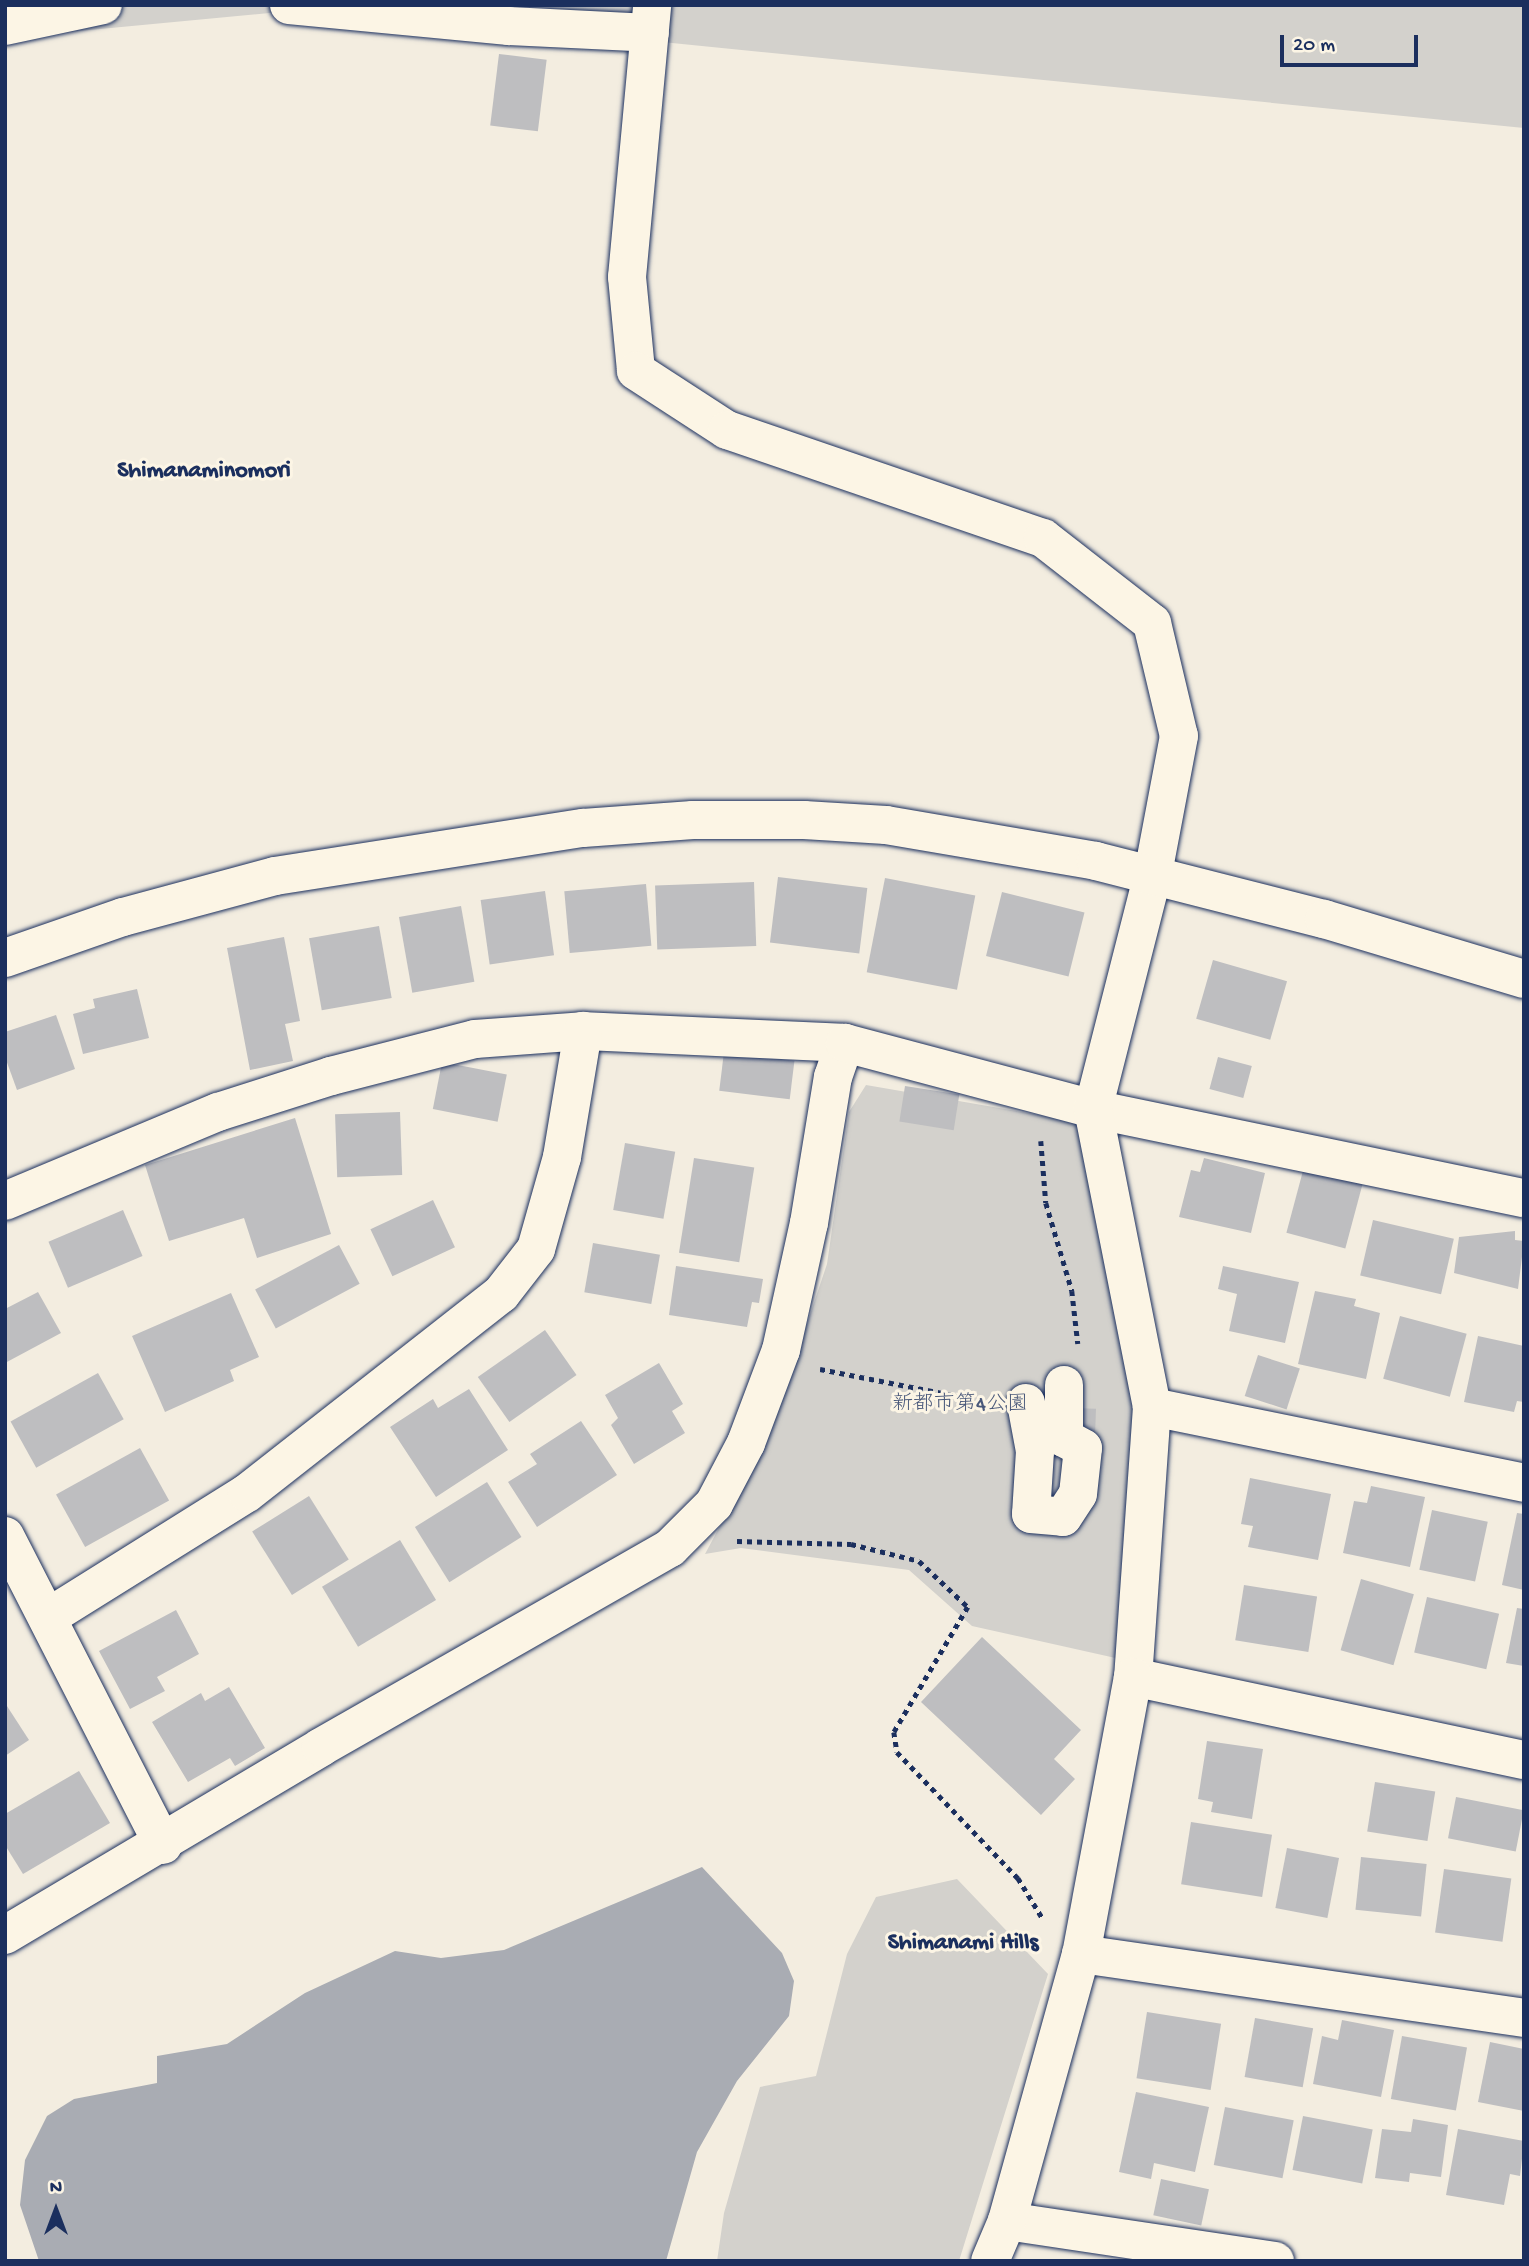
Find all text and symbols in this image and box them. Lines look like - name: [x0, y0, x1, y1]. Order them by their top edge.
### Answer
- scale bar: [1284, 21, 1422, 65]
- text: 20 m: [1293, 34, 1335, 59]
- district label: Shimanaminomori: [117, 458, 291, 486]
- park label: 新都市第4公園: [892, 1393, 1028, 1419]
- district label: Shimanami Hills: [888, 1930, 1038, 1958]
- north arrow: [21, 2175, 91, 2245]
- text: N: [50, 2177, 62, 2200]

